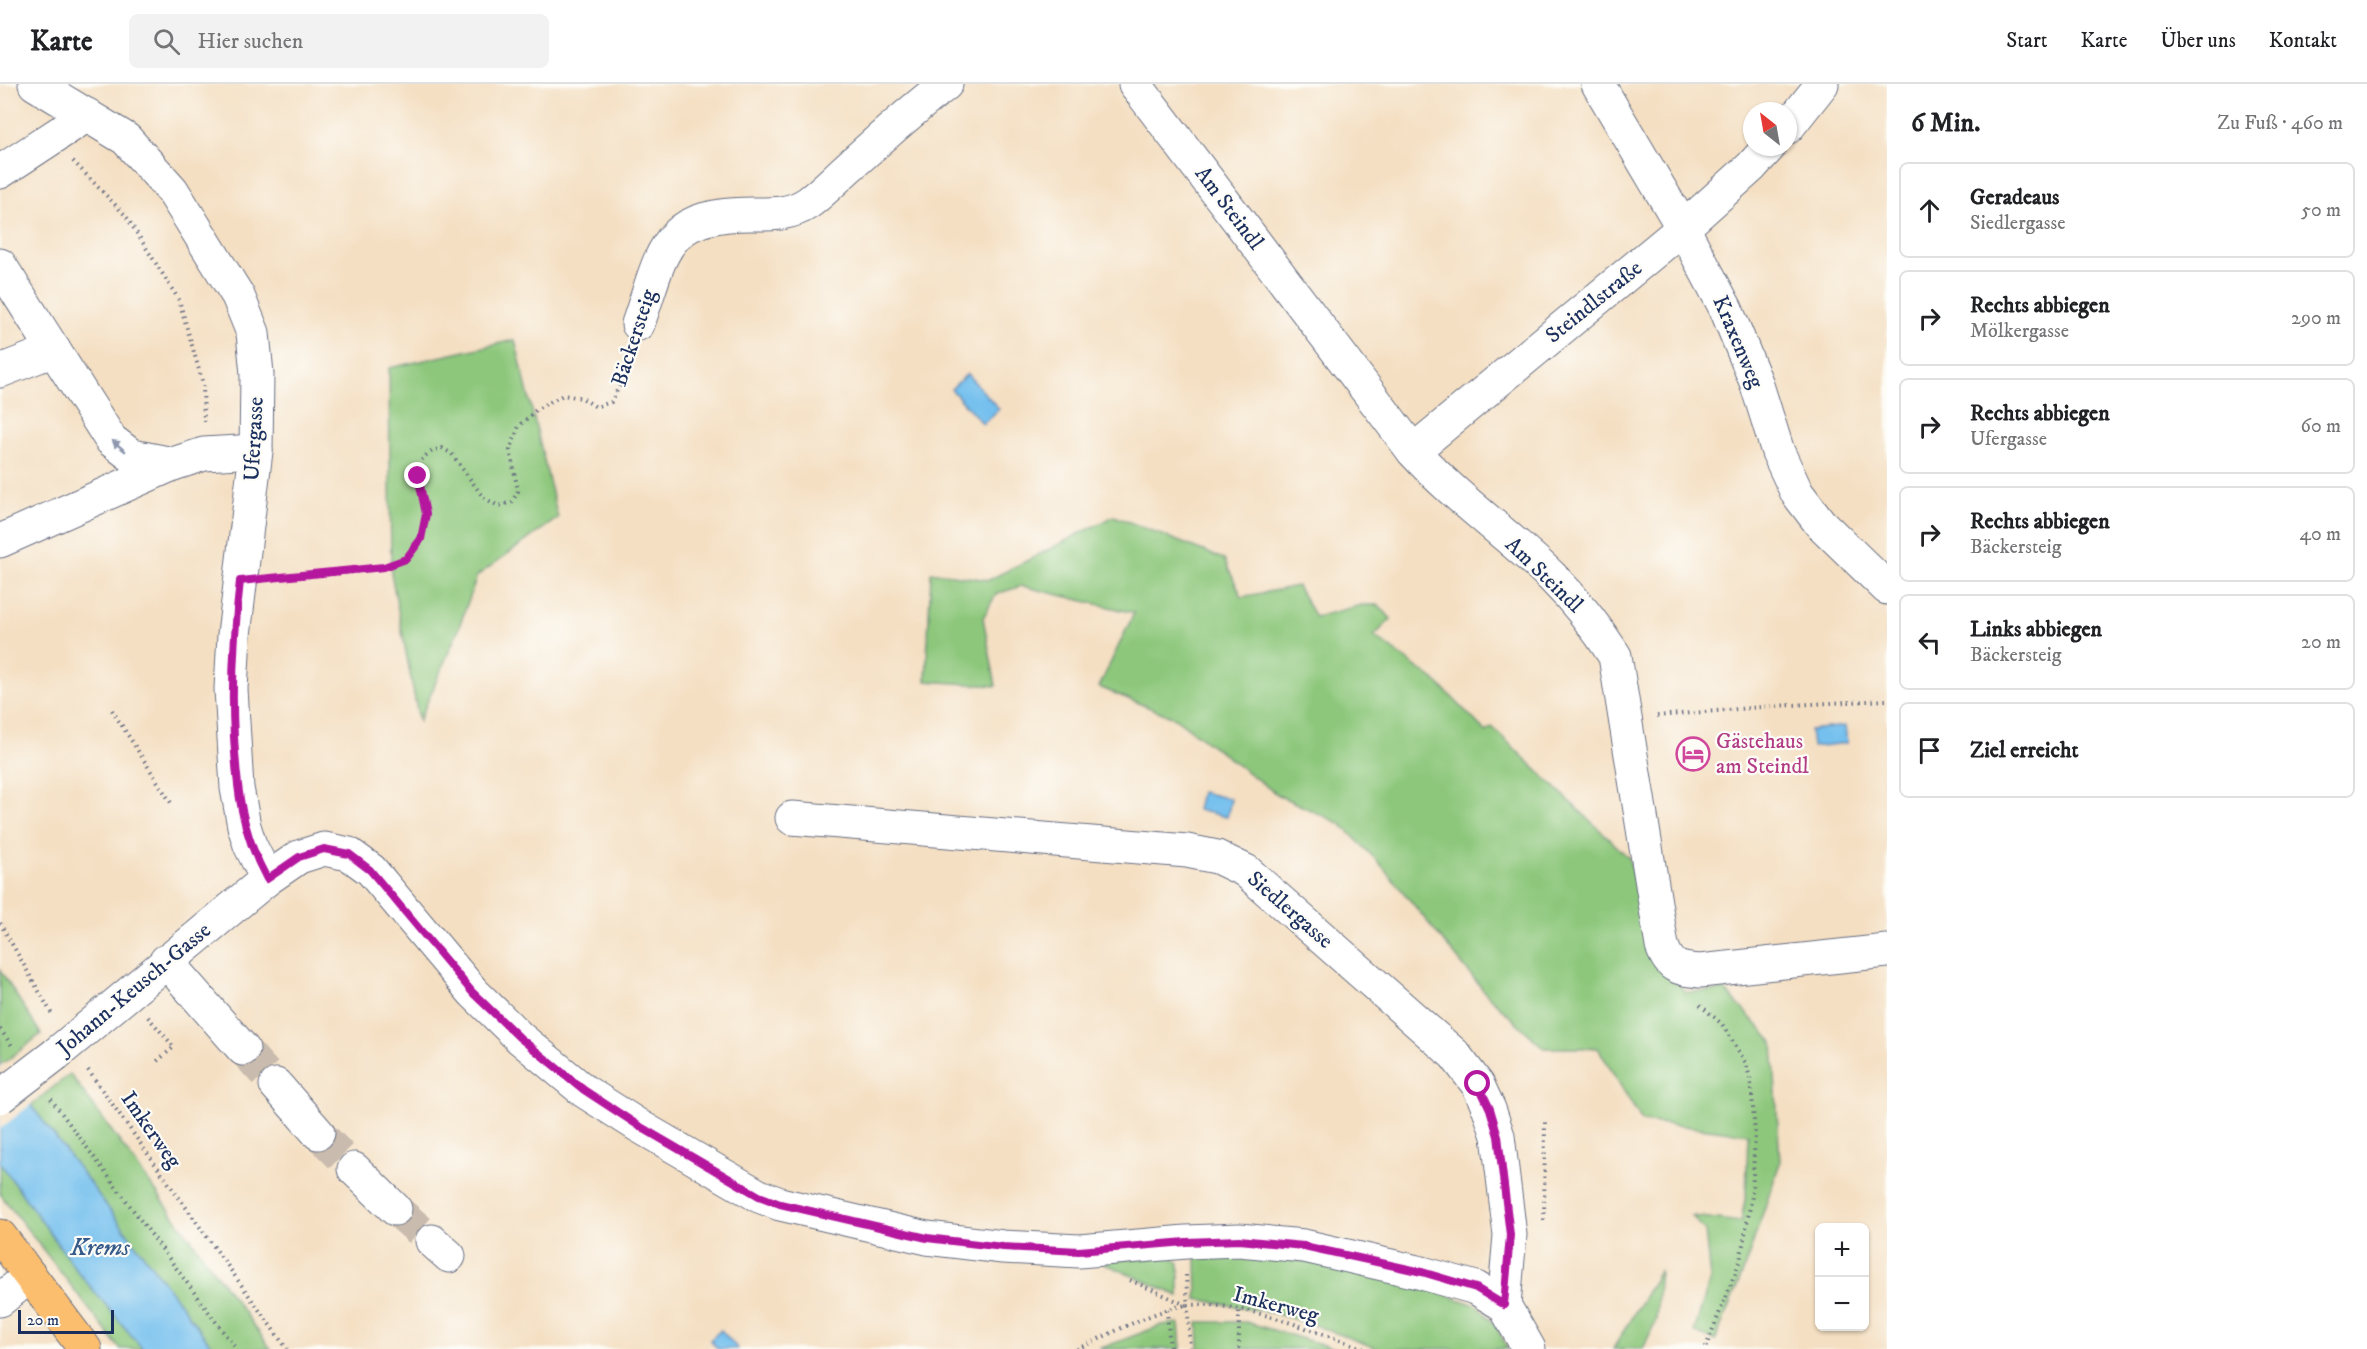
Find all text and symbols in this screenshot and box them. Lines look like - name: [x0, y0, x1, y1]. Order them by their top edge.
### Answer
- search box: [129, 14, 549, 68]
- text: Karte: [30, 24, 93, 59]
- icon: search: [150, 25, 183, 58]
- text: Hier suchen: [198, 28, 303, 55]
- text: Start: [2006, 28, 2048, 54]
- text: Karte: [2081, 28, 2127, 54]
- text: Über uns: [2160, 28, 2236, 54]
- text: Kontakt: [2269, 28, 2337, 54]
- north arrow: [1743, 102, 1797, 156]
- text: 6 Min.: [1911, 107, 1980, 140]
- text: Zu Fuß · 460 m: [2217, 111, 2343, 136]
- street label: Am Steindl: [1189, 161, 1269, 255]
- text: Geradeaus: [1970, 184, 2059, 211]
- icon: ahead: [1913, 194, 1946, 227]
- text: 50 m: [2301, 198, 2341, 223]
- text: Siedlergasse: [1970, 211, 2065, 236]
- street label: Steindlstraße: [1540, 255, 1648, 349]
- street label: Bäckersteig: [606, 286, 662, 390]
- street label: Kraxenweg: [1706, 292, 1770, 393]
- text: Rechts abbiegen: [1970, 292, 2110, 319]
- icon: right: [1913, 302, 1946, 335]
- text: 290 m: [2291, 306, 2341, 331]
- text: Mölkergasse: [1970, 319, 2069, 344]
- street label: Ufergasse: [238, 396, 270, 482]
- text: Rechts abbiegen: [1970, 400, 2110, 427]
- icon: right: [1913, 410, 1946, 443]
- text: 60 m: [2301, 414, 2341, 439]
- text: Ufergasse: [1970, 427, 2047, 452]
- one-way arrow: [112, 440, 127, 453]
- route end: [404, 462, 430, 488]
- text: Rechts abbiegen: [1970, 508, 2110, 535]
- icon: right: [1913, 518, 1946, 551]
- text: 40 m: [2299, 522, 2341, 547]
- street label: Am Steindl: [1500, 531, 1589, 619]
- text: Bäckersteig: [1970, 535, 2061, 560]
- text: Links abbiegen: [1970, 616, 2102, 643]
- icon: left: [1913, 626, 1946, 659]
- text: 20 m: [2301, 630, 2341, 655]
- text: Bäckersteig: [1970, 643, 2061, 668]
- place label: Gästehaus am Steindl: [1716, 728, 1809, 780]
- icon: arrive: [1913, 734, 1946, 767]
- hotel icon: Gästehaus am Steindl: [1675, 736, 1711, 772]
- text: Ziel erreicht: [1970, 737, 2078, 764]
- street label: Siedlergasse: [1242, 865, 1338, 955]
- street label: Johann-Keusch-Gasse: [50, 917, 216, 1063]
- route start: [1464, 1070, 1490, 1096]
- street label: Imkerweg: [115, 1086, 187, 1174]
- map controls: [1815, 1223, 1869, 1331]
- button: +: [1815, 1223, 1869, 1277]
- water label: Krems: [69, 1233, 130, 1263]
- button: −: [1815, 1277, 1869, 1331]
- street label: Imkerweg: [1230, 1281, 1322, 1329]
- scale bar: [18, 1307, 114, 1334]
- text: 20 m: [27, 1310, 59, 1330]

